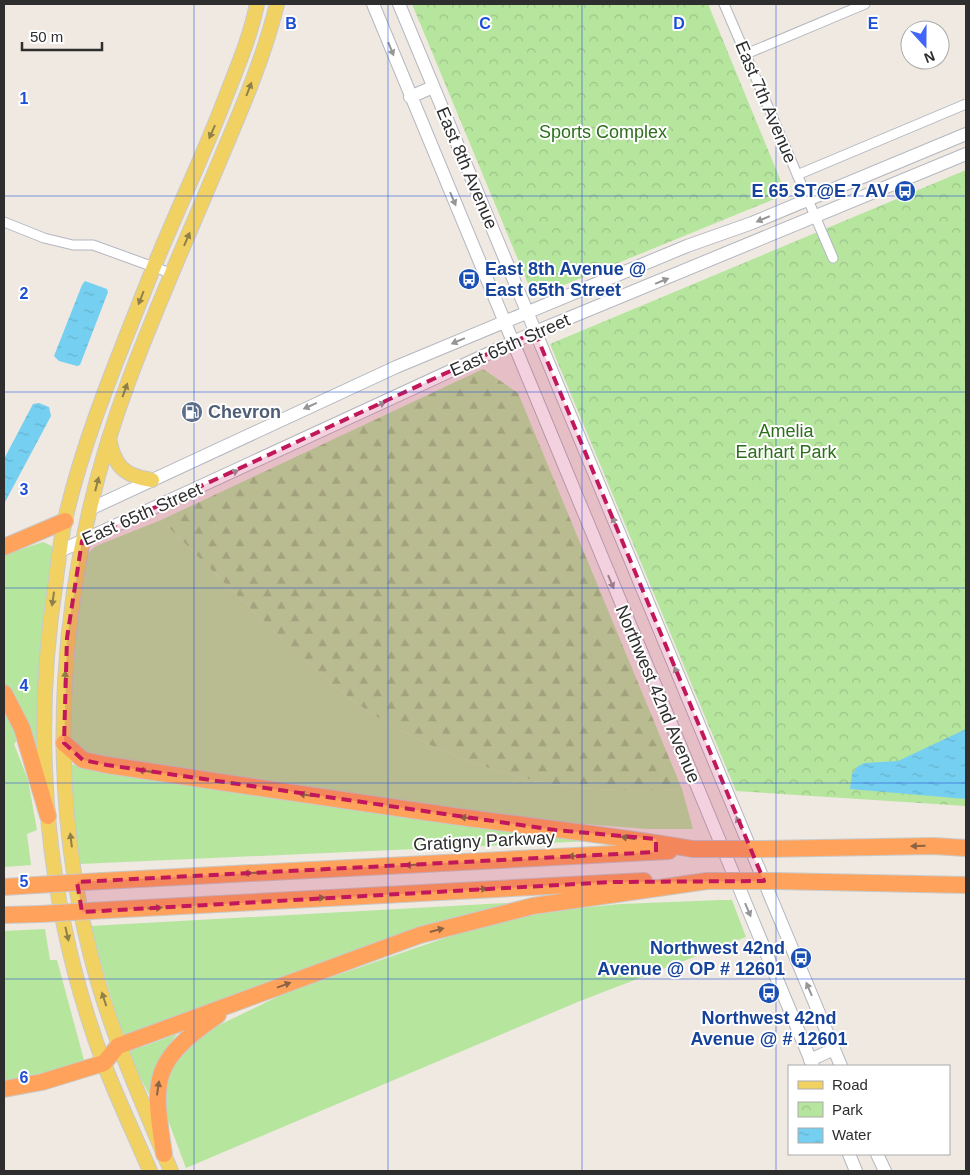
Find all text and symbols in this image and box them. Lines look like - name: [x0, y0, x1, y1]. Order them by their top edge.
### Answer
- text: B: [285, 15, 297, 32]
- text: C: [479, 15, 491, 32]
- text: D: [673, 15, 685, 32]
- text: E: [868, 15, 879, 32]
- scale bar: [22, 20, 102, 52]
- north arrow: [900, 20, 950, 70]
- text: 50 m: [30, 28, 63, 45]
- street label: East 7th Avenue: [731, 38, 801, 166]
- one-way arrow: [387, 42, 395, 57]
- text: N: [922, 48, 937, 66]
- one-way arrow: [245, 82, 253, 96]
- text: 1: [20, 90, 29, 107]
- street label: East 8th Avenue: [432, 104, 502, 232]
- park label: Sports Complex: [539, 122, 667, 142]
- one-way arrow: [207, 125, 215, 139]
- bus stop icon: E 65 ST@E 7 AV: [893, 179, 917, 203]
- place label: E 65 ST@E 7 AV: [751, 181, 889, 201]
- one-way arrow: [449, 192, 457, 206]
- one-way arrow: [755, 215, 770, 223]
- one-way arrow: [183, 231, 191, 246]
- place label: East 8th Avenue @ East 65th Street: [485, 259, 646, 300]
- bus stop icon: East 8th Avenue @ East 65th Street: [457, 267, 481, 291]
- one-way arrow: [655, 277, 669, 285]
- text: 2: [20, 285, 29, 302]
- one-way arrow: [137, 290, 145, 305]
- street label: East 65th Street: [447, 310, 573, 380]
- one-way arrow: [451, 337, 465, 345]
- one-way arrow: [122, 382, 129, 397]
- fuel station icon: Chevron: [180, 400, 204, 424]
- one-way arrow: [372, 400, 386, 408]
- place label: Chevron: [208, 402, 281, 422]
- one-way arrow: [303, 403, 317, 411]
- park label: Amelia Earhart Park: [735, 421, 838, 462]
- one-way arrow: [225, 469, 239, 477]
- one-way arrow: [93, 477, 101, 492]
- street label: East 65th Street: [79, 479, 205, 549]
- text: 3: [20, 481, 29, 498]
- one-way arrow: [610, 516, 618, 530]
- one-way arrow: [608, 575, 616, 589]
- one-way arrow: [48, 592, 56, 608]
- street label: Northwest 42nd Avenue: [612, 602, 704, 786]
- one-way arrow: [673, 665, 681, 680]
- one-way arrow: [61, 670, 69, 686]
- text: 4: [20, 677, 29, 694]
- one-way arrow: [137, 767, 153, 775]
- one-way arrow: [298, 791, 314, 799]
- one-way arrow: [458, 814, 474, 822]
- one-way arrow: [735, 816, 743, 830]
- street label: Gratigny Parkway: [413, 827, 555, 855]
- one-way arrow: [66, 832, 74, 848]
- one-way arrow: [620, 833, 636, 841]
- one-way arrow: [909, 842, 925, 850]
- one-way arrow: [567, 853, 583, 861]
- one-way arrow: [404, 861, 420, 869]
- one-way arrow: [242, 869, 258, 877]
- text: 5: [20, 873, 29, 890]
- one-way arrow: [472, 885, 488, 893]
- one-way arrow: [310, 894, 326, 902]
- one-way arrow: [148, 903, 164, 911]
- one-way arrow: [744, 903, 752, 917]
- one-way arrow: [429, 926, 444, 934]
- one-way arrow: [63, 927, 71, 942]
- place label: Northwest 42nd Avenue @ OP # 12601: [597, 938, 785, 979]
- bus stop icon: Northwest 42nd Avenue @ OP # 12601: [789, 946, 813, 970]
- one-way arrow: [277, 981, 292, 989]
- bus stop icon: Northwest 42nd Avenue @ # 12601: [757, 981, 781, 1005]
- one-way arrow: [804, 982, 812, 996]
- one-way arrow: [99, 992, 107, 1007]
- place label: Northwest 42nd Avenue @ # 12601: [691, 1008, 847, 1049]
- legend: [788, 1065, 950, 1155]
- text: 6: [20, 1069, 29, 1086]
- text: Road: [832, 1076, 868, 1093]
- one-way arrow: [155, 1080, 163, 1096]
- text: Park: [832, 1101, 863, 1118]
- text: Water: [832, 1126, 871, 1143]

